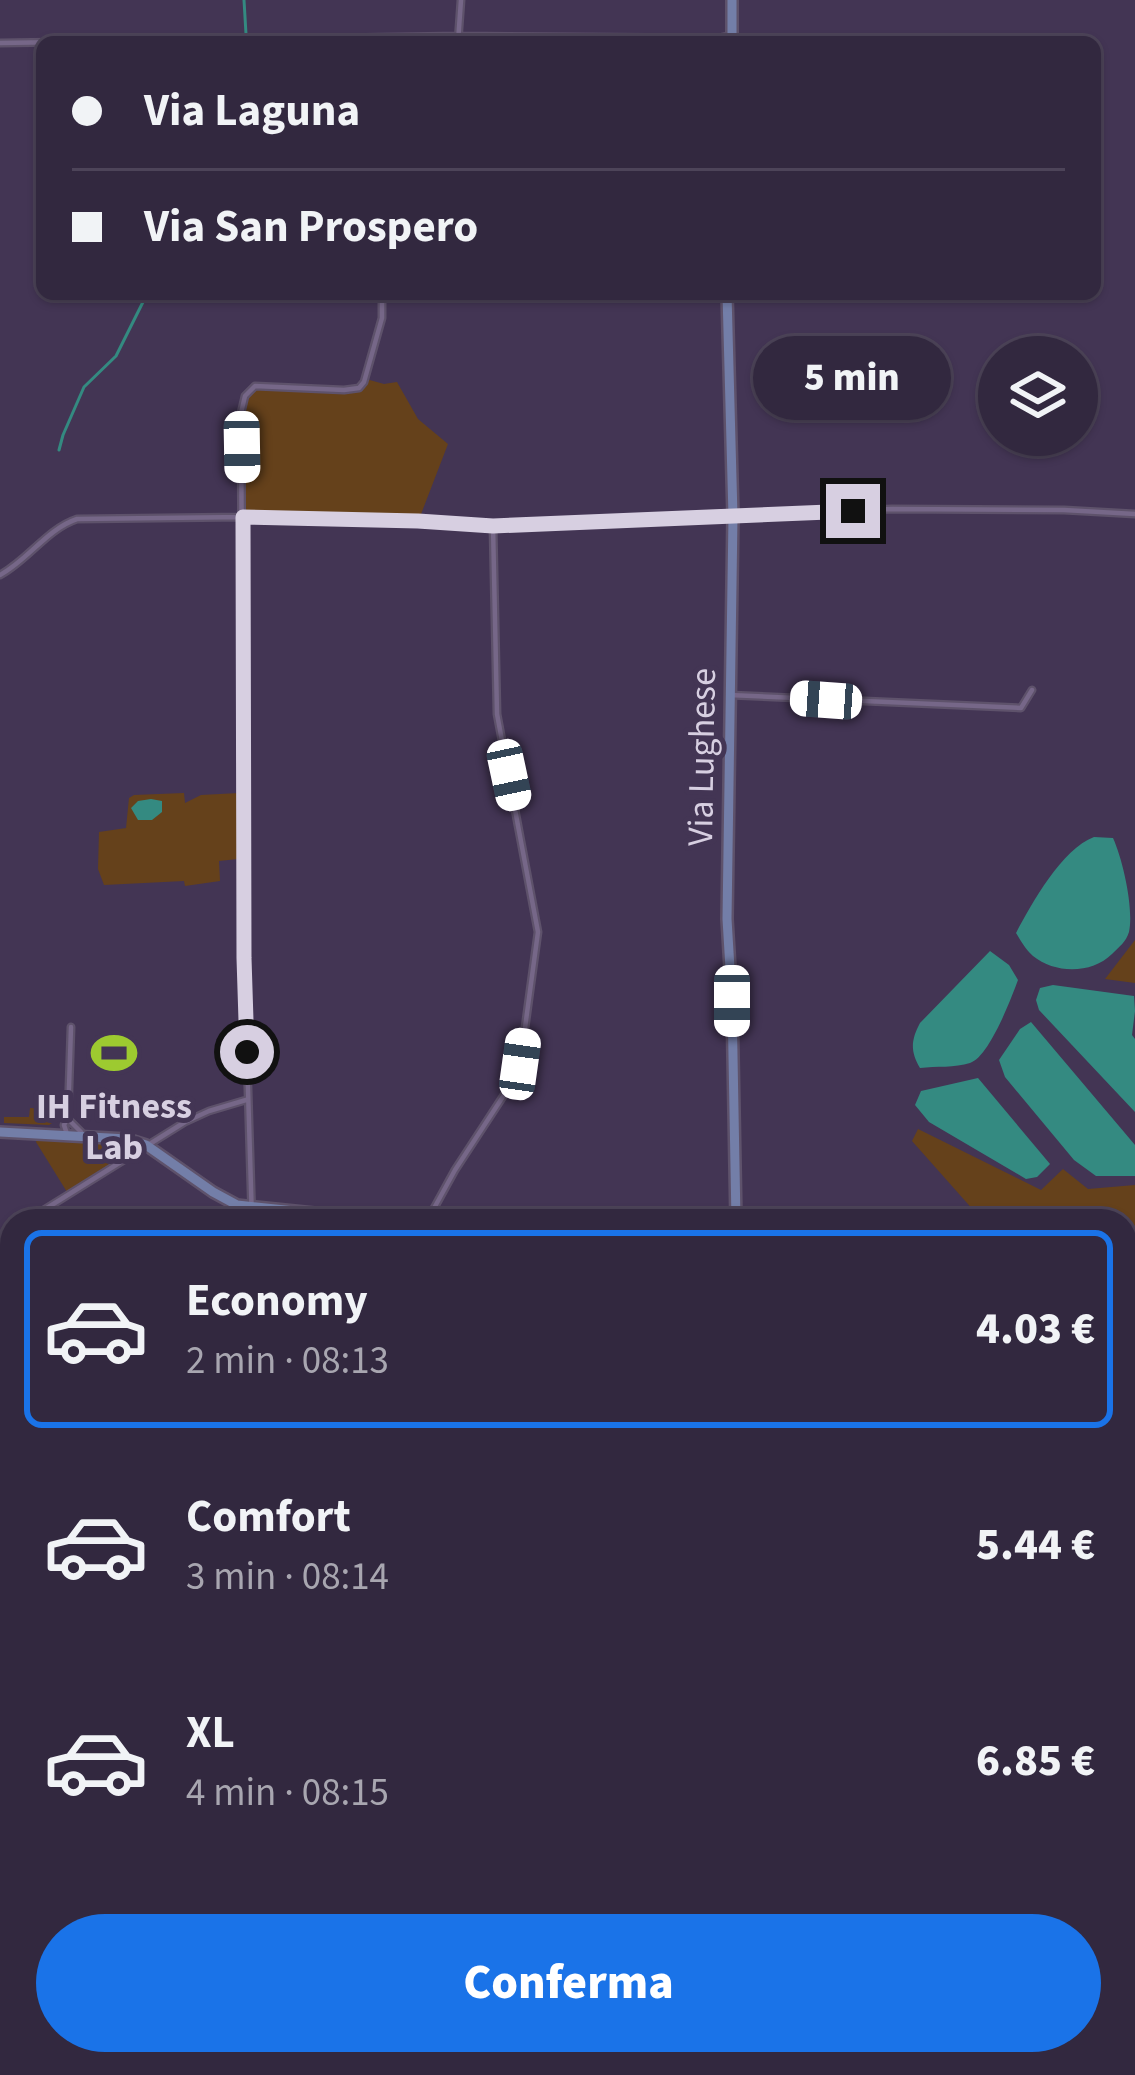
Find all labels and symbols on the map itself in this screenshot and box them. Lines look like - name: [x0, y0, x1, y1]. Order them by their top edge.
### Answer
- callout: 5 min: [754, 337, 952, 421]
- car: [223, 411, 261, 483]
- route end: [826, 484, 880, 538]
- street label: Via Lughese: [675, 668, 729, 846]
- car: [789, 680, 863, 720]
- car: [484, 736, 534, 814]
- car: [714, 965, 750, 1037]
- route start: [220, 1025, 274, 1079]
- car: [497, 1026, 543, 1102]
- sports icon: IH Fitness Lab: [89, 1028, 139, 1078]
- place label: IH Fitness Lab: [36, 1081, 192, 1173]

